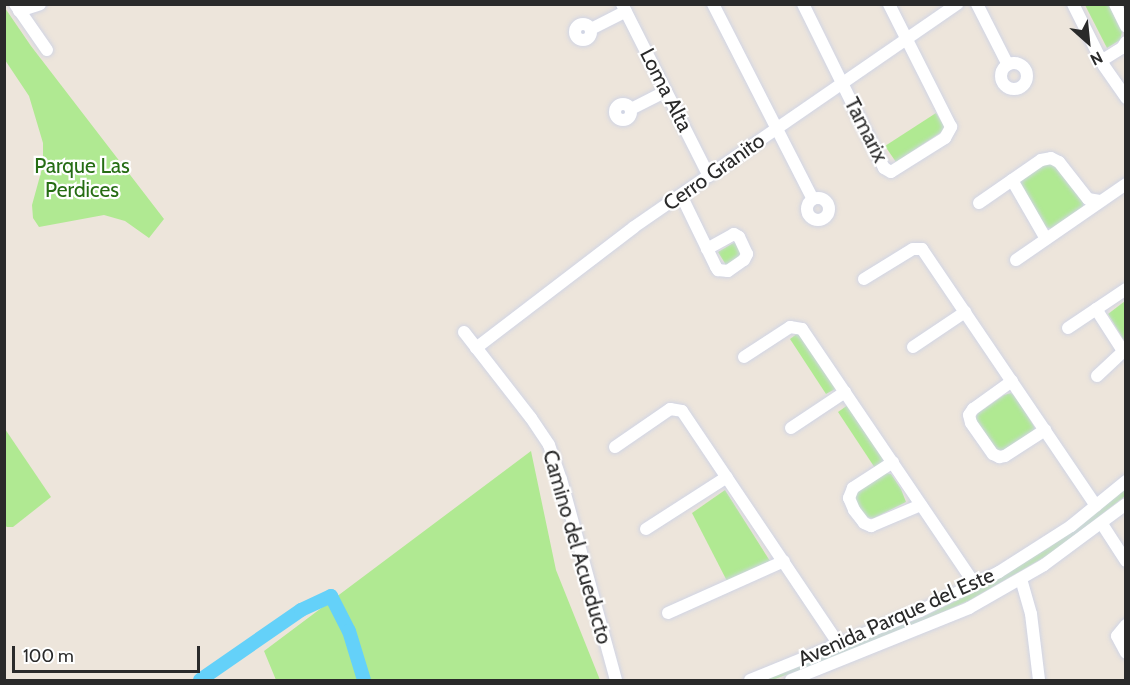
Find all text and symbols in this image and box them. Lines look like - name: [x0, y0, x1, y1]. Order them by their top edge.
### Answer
- north arrow: [1058, 12, 1118, 72]
- street label: Loma Alta: [634, 44, 698, 136]
- text: N: [1087, 47, 1106, 70]
- street label: Tamarix: [839, 93, 893, 167]
- street label: Cerro Granito: [658, 128, 770, 216]
- park label: Parque Las Perdices: [34, 153, 130, 203]
- street label: Camino del Acueducto: [537, 447, 617, 647]
- street label: Avenida Parque del Este: [794, 562, 998, 672]
- scale bar: [15, 634, 202, 672]
- text: 100 m: [23, 645, 74, 667]

